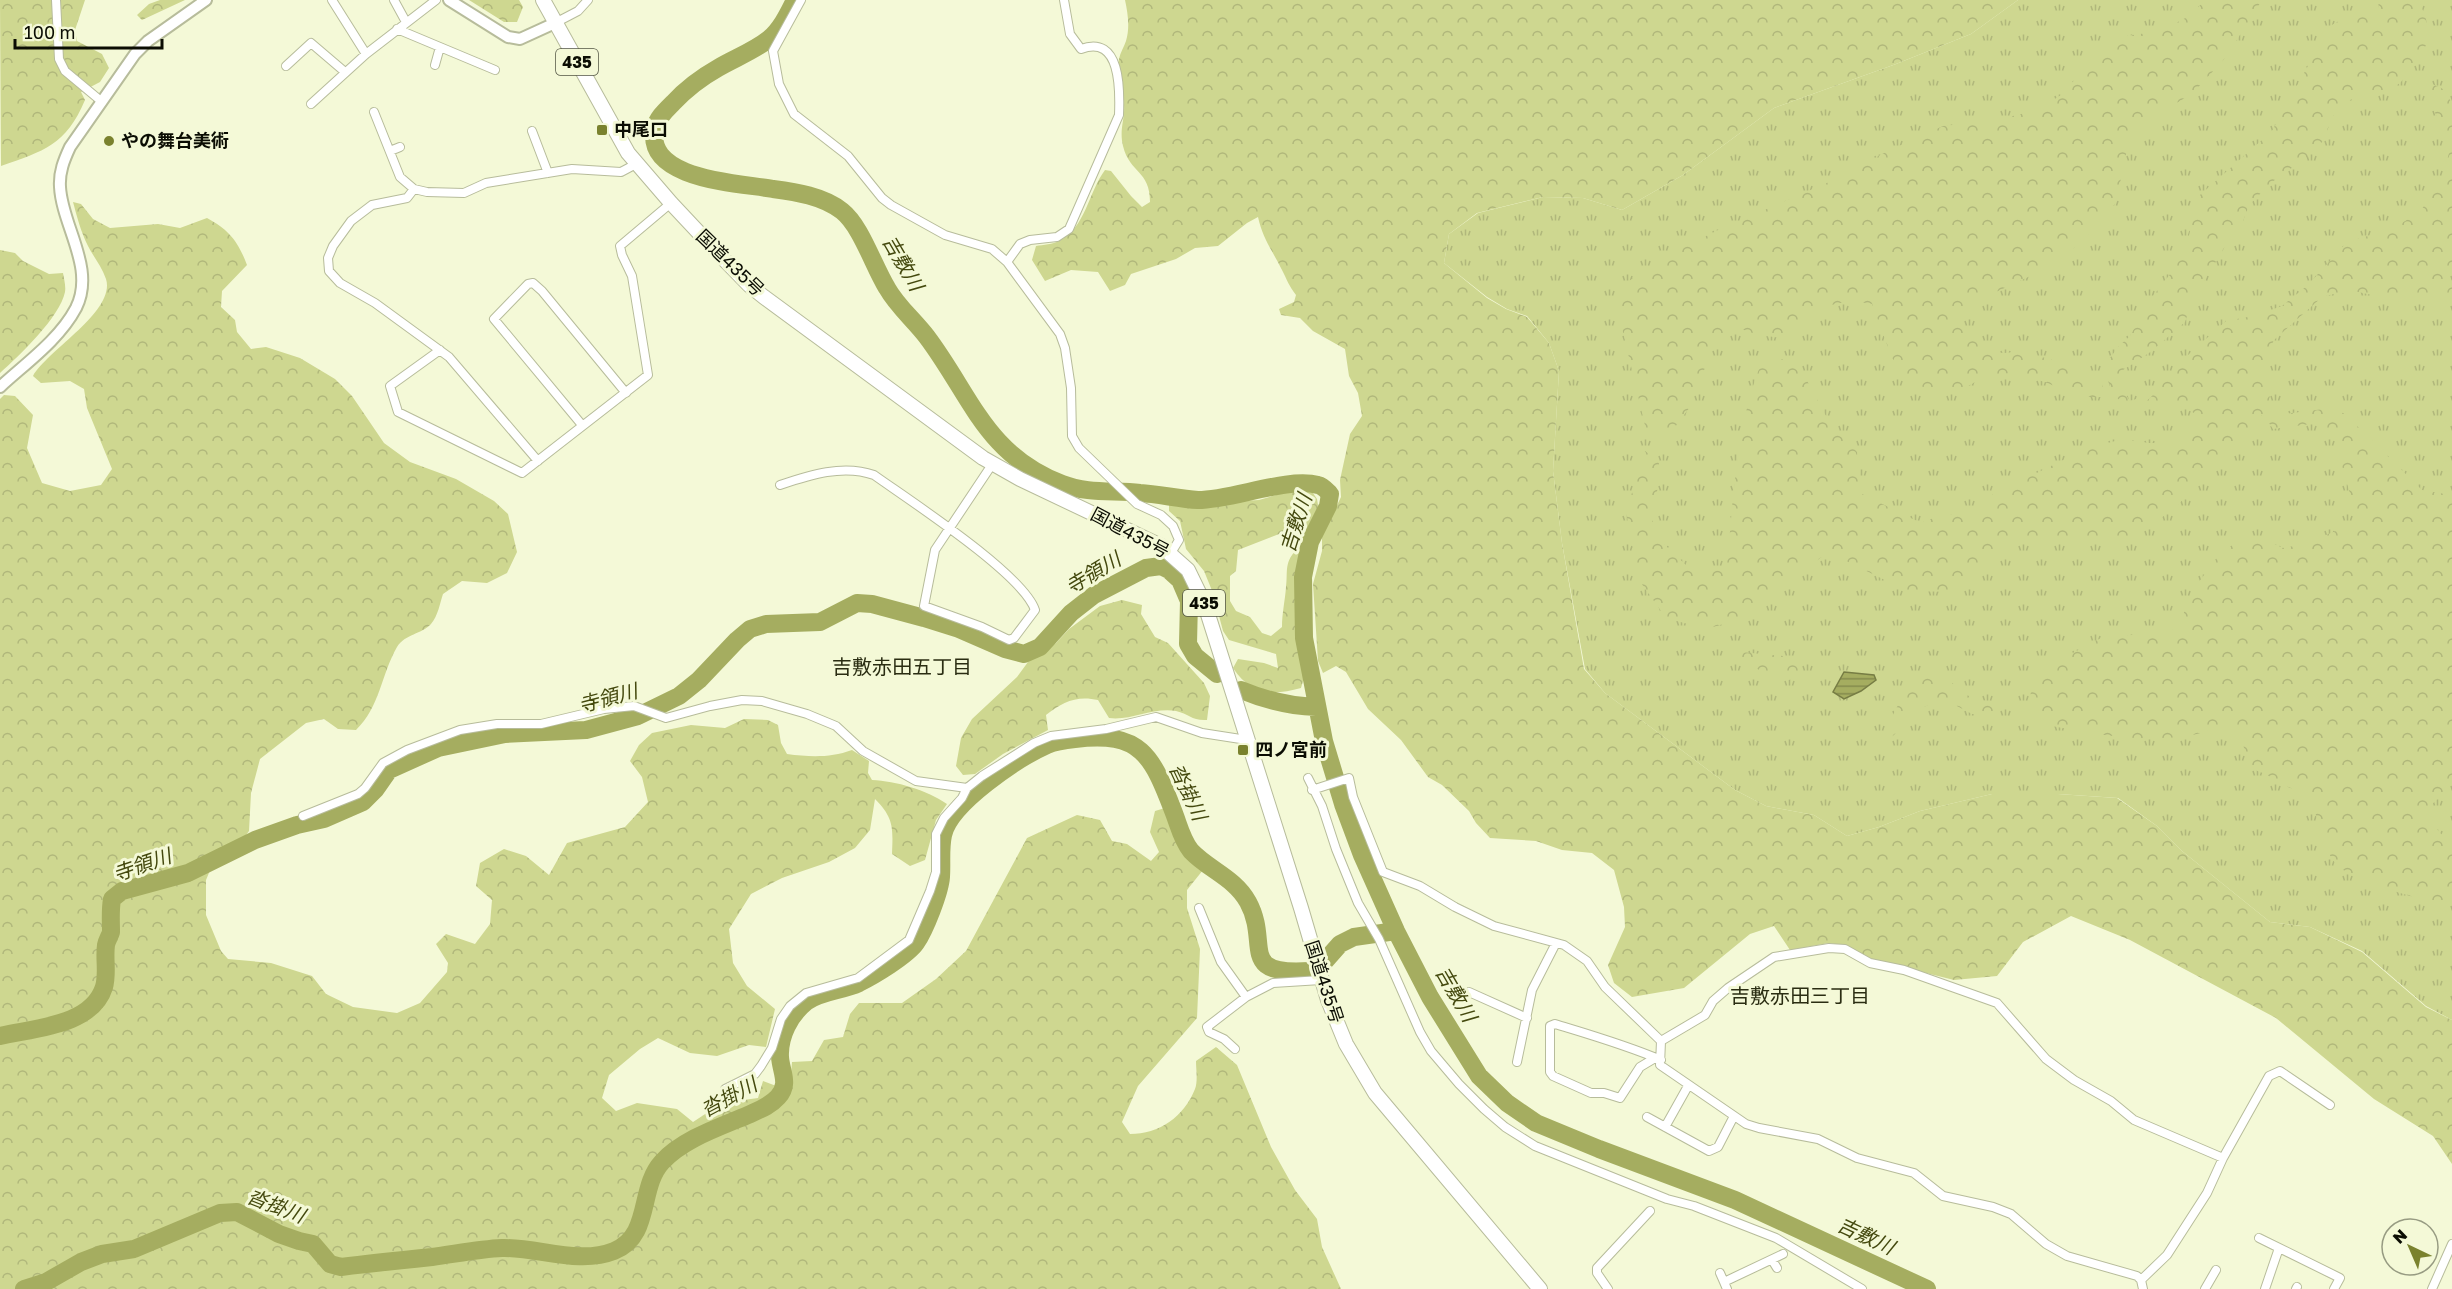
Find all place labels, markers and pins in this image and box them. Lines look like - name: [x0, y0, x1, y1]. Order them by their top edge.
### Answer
- place label: 中尾口: [614, 118, 668, 140]
- marker: 中尾口: [595, 123, 609, 137]
- place label: やの舞台美術: [121, 129, 229, 151]
- marker: やの舞台美術: [102, 134, 116, 148]
- place label: 四ノ宮前: [1255, 738, 1327, 760]
- marker: 四ノ宮前: [1236, 743, 1250, 757]

